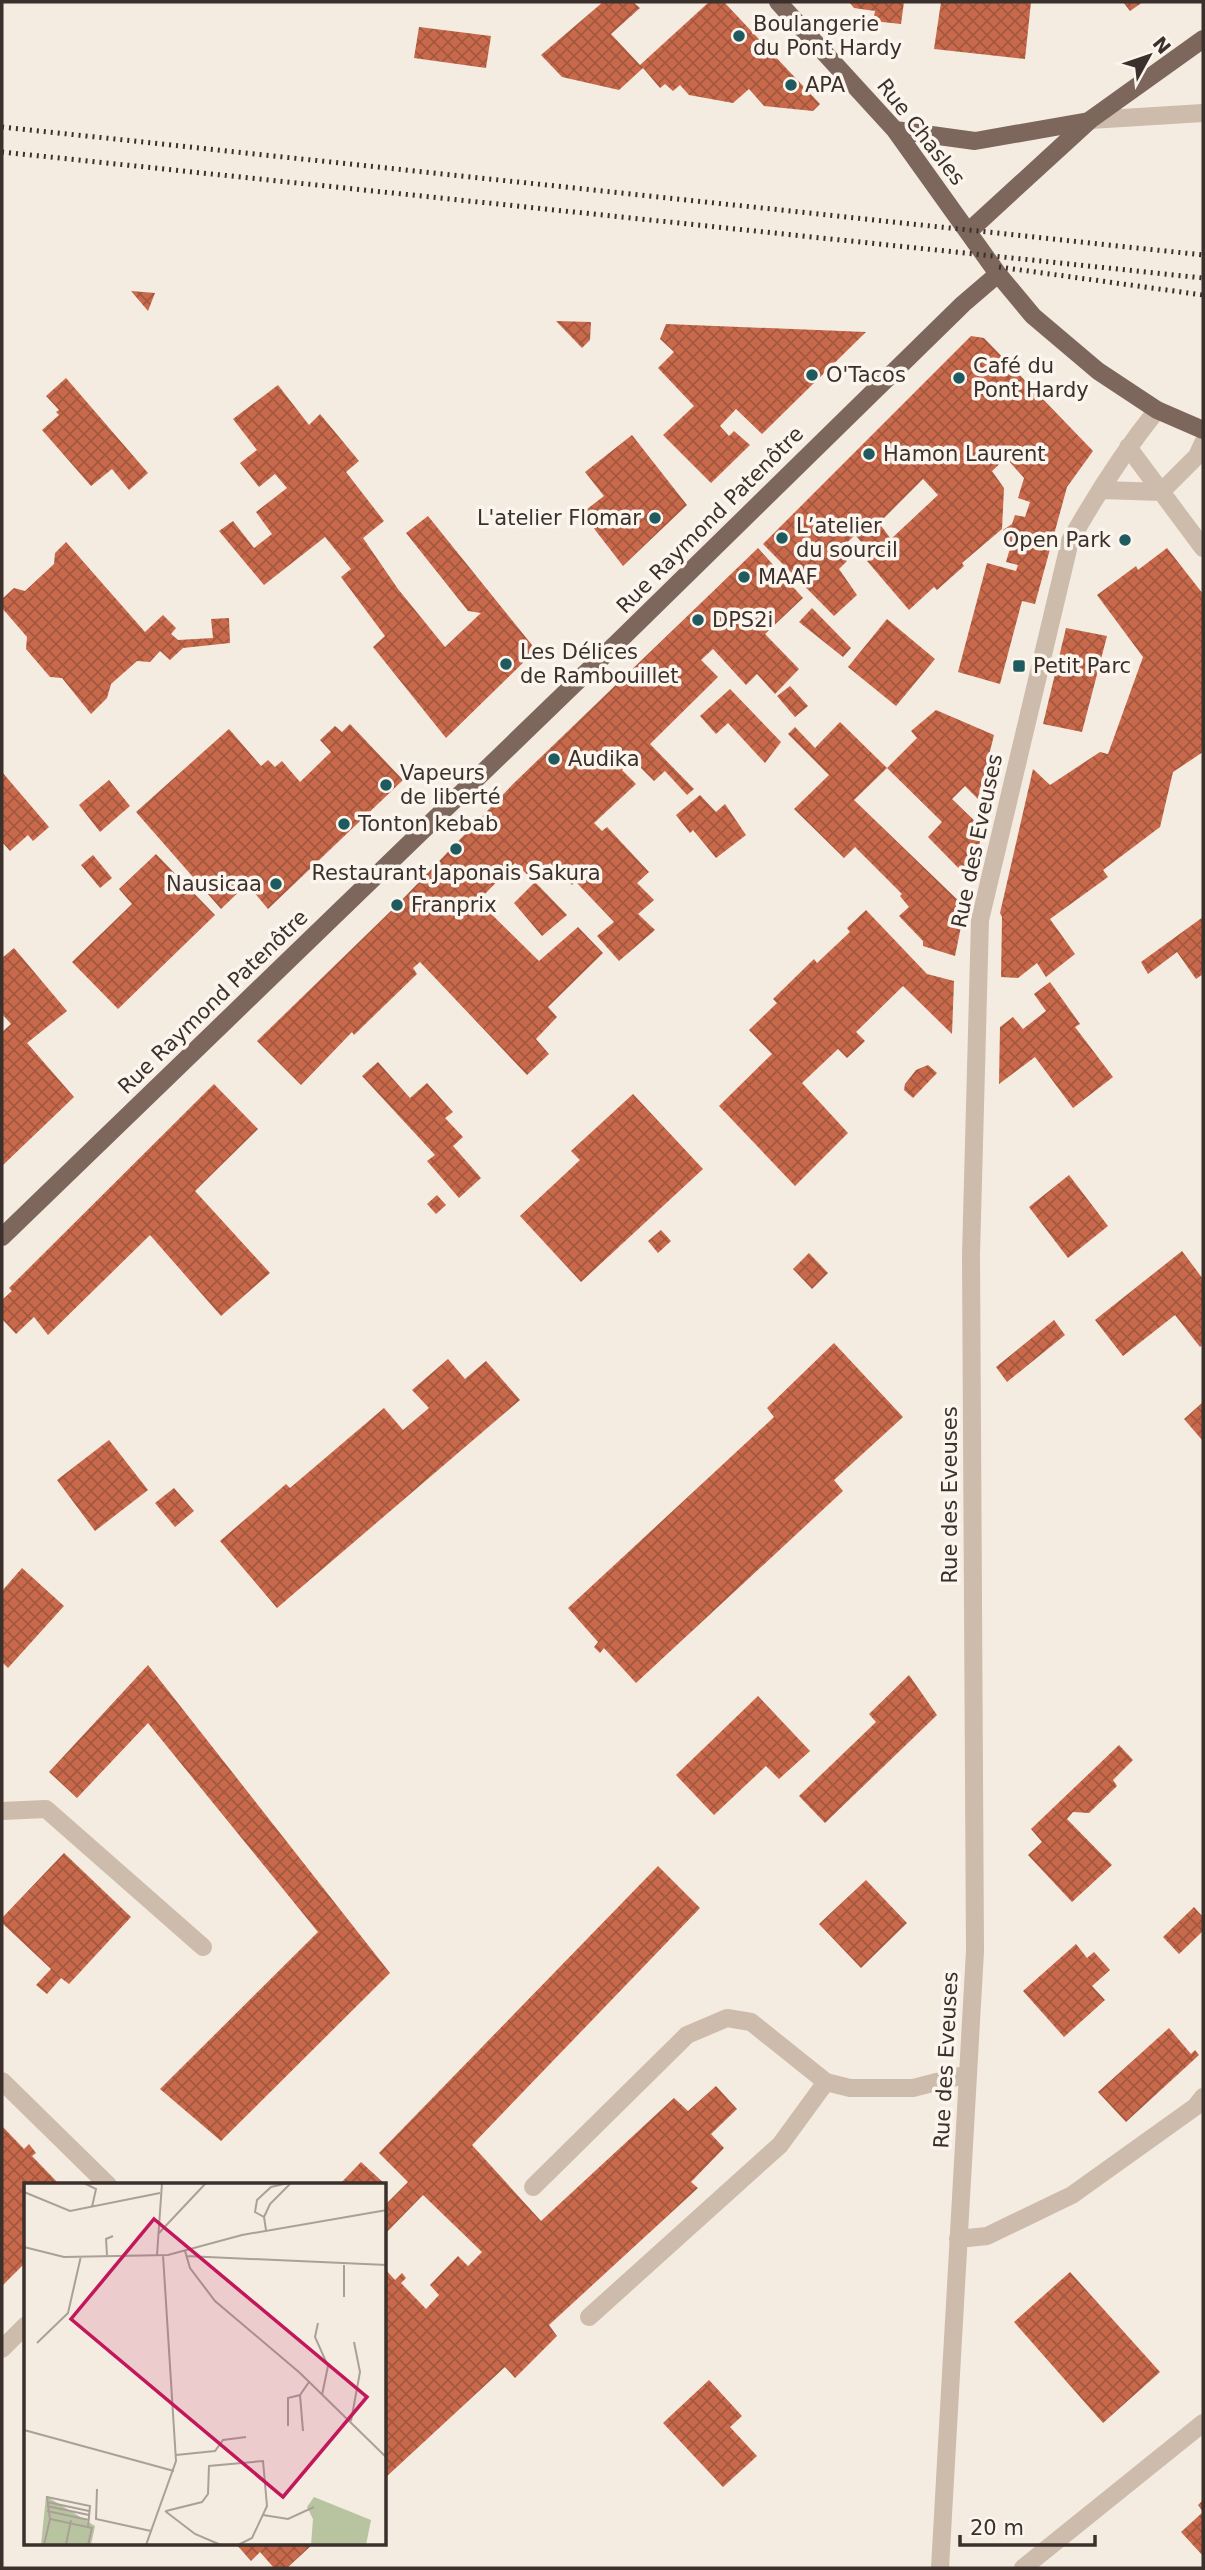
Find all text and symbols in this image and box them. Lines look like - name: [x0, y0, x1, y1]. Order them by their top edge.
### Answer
- place label: Boulangerie du Pont Hardy: [753, 12, 902, 60]
- north arrow: [1114, 21, 1184, 91]
- marker: Boulangerie du Pont Hardy: [731, 28, 747, 44]
- text: N: [1148, 32, 1176, 58]
- place label: APA: [805, 73, 846, 97]
- street label: Rue Chasles: [872, 74, 970, 190]
- marker: APA: [783, 77, 799, 93]
- place label: Café du Pont Hardy: [973, 354, 1089, 402]
- place label: O'Tacos: [826, 363, 906, 387]
- marker: O'Tacos: [804, 367, 820, 383]
- marker: Café du Pont Hardy: [951, 370, 967, 386]
- street label: Rue Raymond Patenôtre: [612, 422, 808, 618]
- place label: Hamon Laurent: [883, 442, 1045, 466]
- marker: Hamon Laurent: [861, 446, 877, 462]
- place label: L'atelier Flomar: [477, 506, 641, 530]
- marker: L'atelier Flomar: [647, 510, 663, 526]
- place label: L’atelier du sourcil: [796, 514, 898, 562]
- place label: Open Park: [1003, 528, 1112, 552]
- marker: L’atelier du sourcil: [774, 530, 790, 546]
- marker: Open Park: [1117, 532, 1133, 548]
- place label: MAAF: [758, 565, 818, 589]
- marker: MAAF: [736, 569, 752, 585]
- place label: DPS2i: [712, 608, 773, 632]
- marker: DPS2i: [690, 612, 706, 628]
- place label: Les Délices de Rambouillet: [520, 640, 679, 688]
- place label: Petit Parc: [1033, 654, 1131, 678]
- marker: Les Délices de Rambouillet: [498, 656, 514, 672]
- marker: Petit Parc: [1011, 658, 1027, 674]
- place label: Audika: [568, 747, 640, 771]
- marker: Audika: [546, 751, 562, 767]
- street label: Rue des Eveuses: [947, 752, 1007, 930]
- place label: Vapeurs de liberté: [400, 761, 501, 809]
- marker: Vapeurs de liberté: [378, 777, 394, 793]
- place label: Tonton kebab: [357, 812, 498, 836]
- marker: Tonton kebab: [336, 816, 352, 832]
- marker: Restaurant Japonais Sakura: [448, 841, 464, 857]
- place label: Restaurant Japonais Sakura: [311, 861, 601, 885]
- place label: Nausicaa: [166, 872, 262, 896]
- marker: Nausicaa: [268, 876, 284, 892]
- place label: Franprix: [411, 893, 497, 917]
- marker: Franprix: [389, 897, 405, 913]
- street label: Rue Raymond Patenôtre: [113, 905, 313, 1099]
- street label: Rue des Eveuses: [938, 1406, 962, 1584]
- street label: Rue des Eveuses: [929, 1971, 963, 2149]
- inset map: [24, 2183, 387, 2546]
- scale bar: [960, 2504, 1095, 2548]
- text: 20 m: [970, 2516, 1024, 2540]

